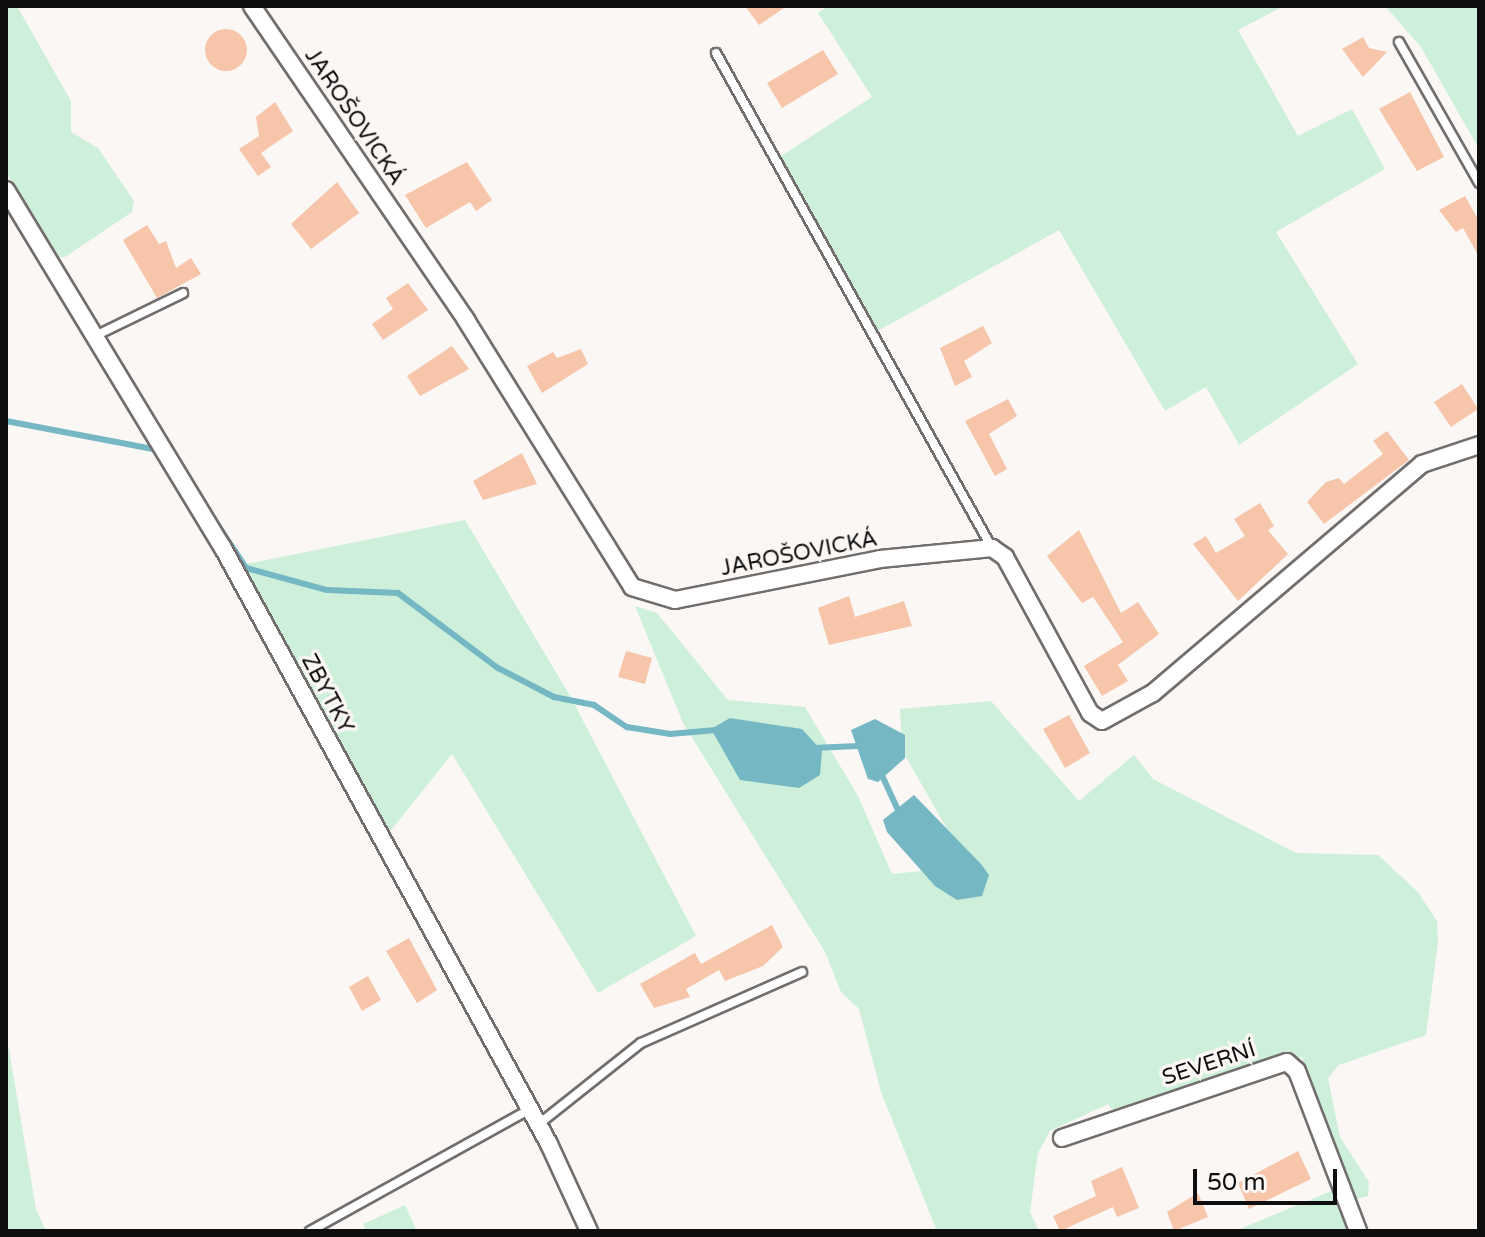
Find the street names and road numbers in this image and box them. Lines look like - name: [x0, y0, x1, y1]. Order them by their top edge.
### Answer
- street label: JAROŠOVICKÁ: [299, 44, 409, 190]
- street label: JAROŠOVICKÁ: [719, 526, 879, 582]
- street label: ZBYTKY: [295, 650, 359, 738]
- street label: SEVERNÍ: [1159, 1037, 1259, 1091]

